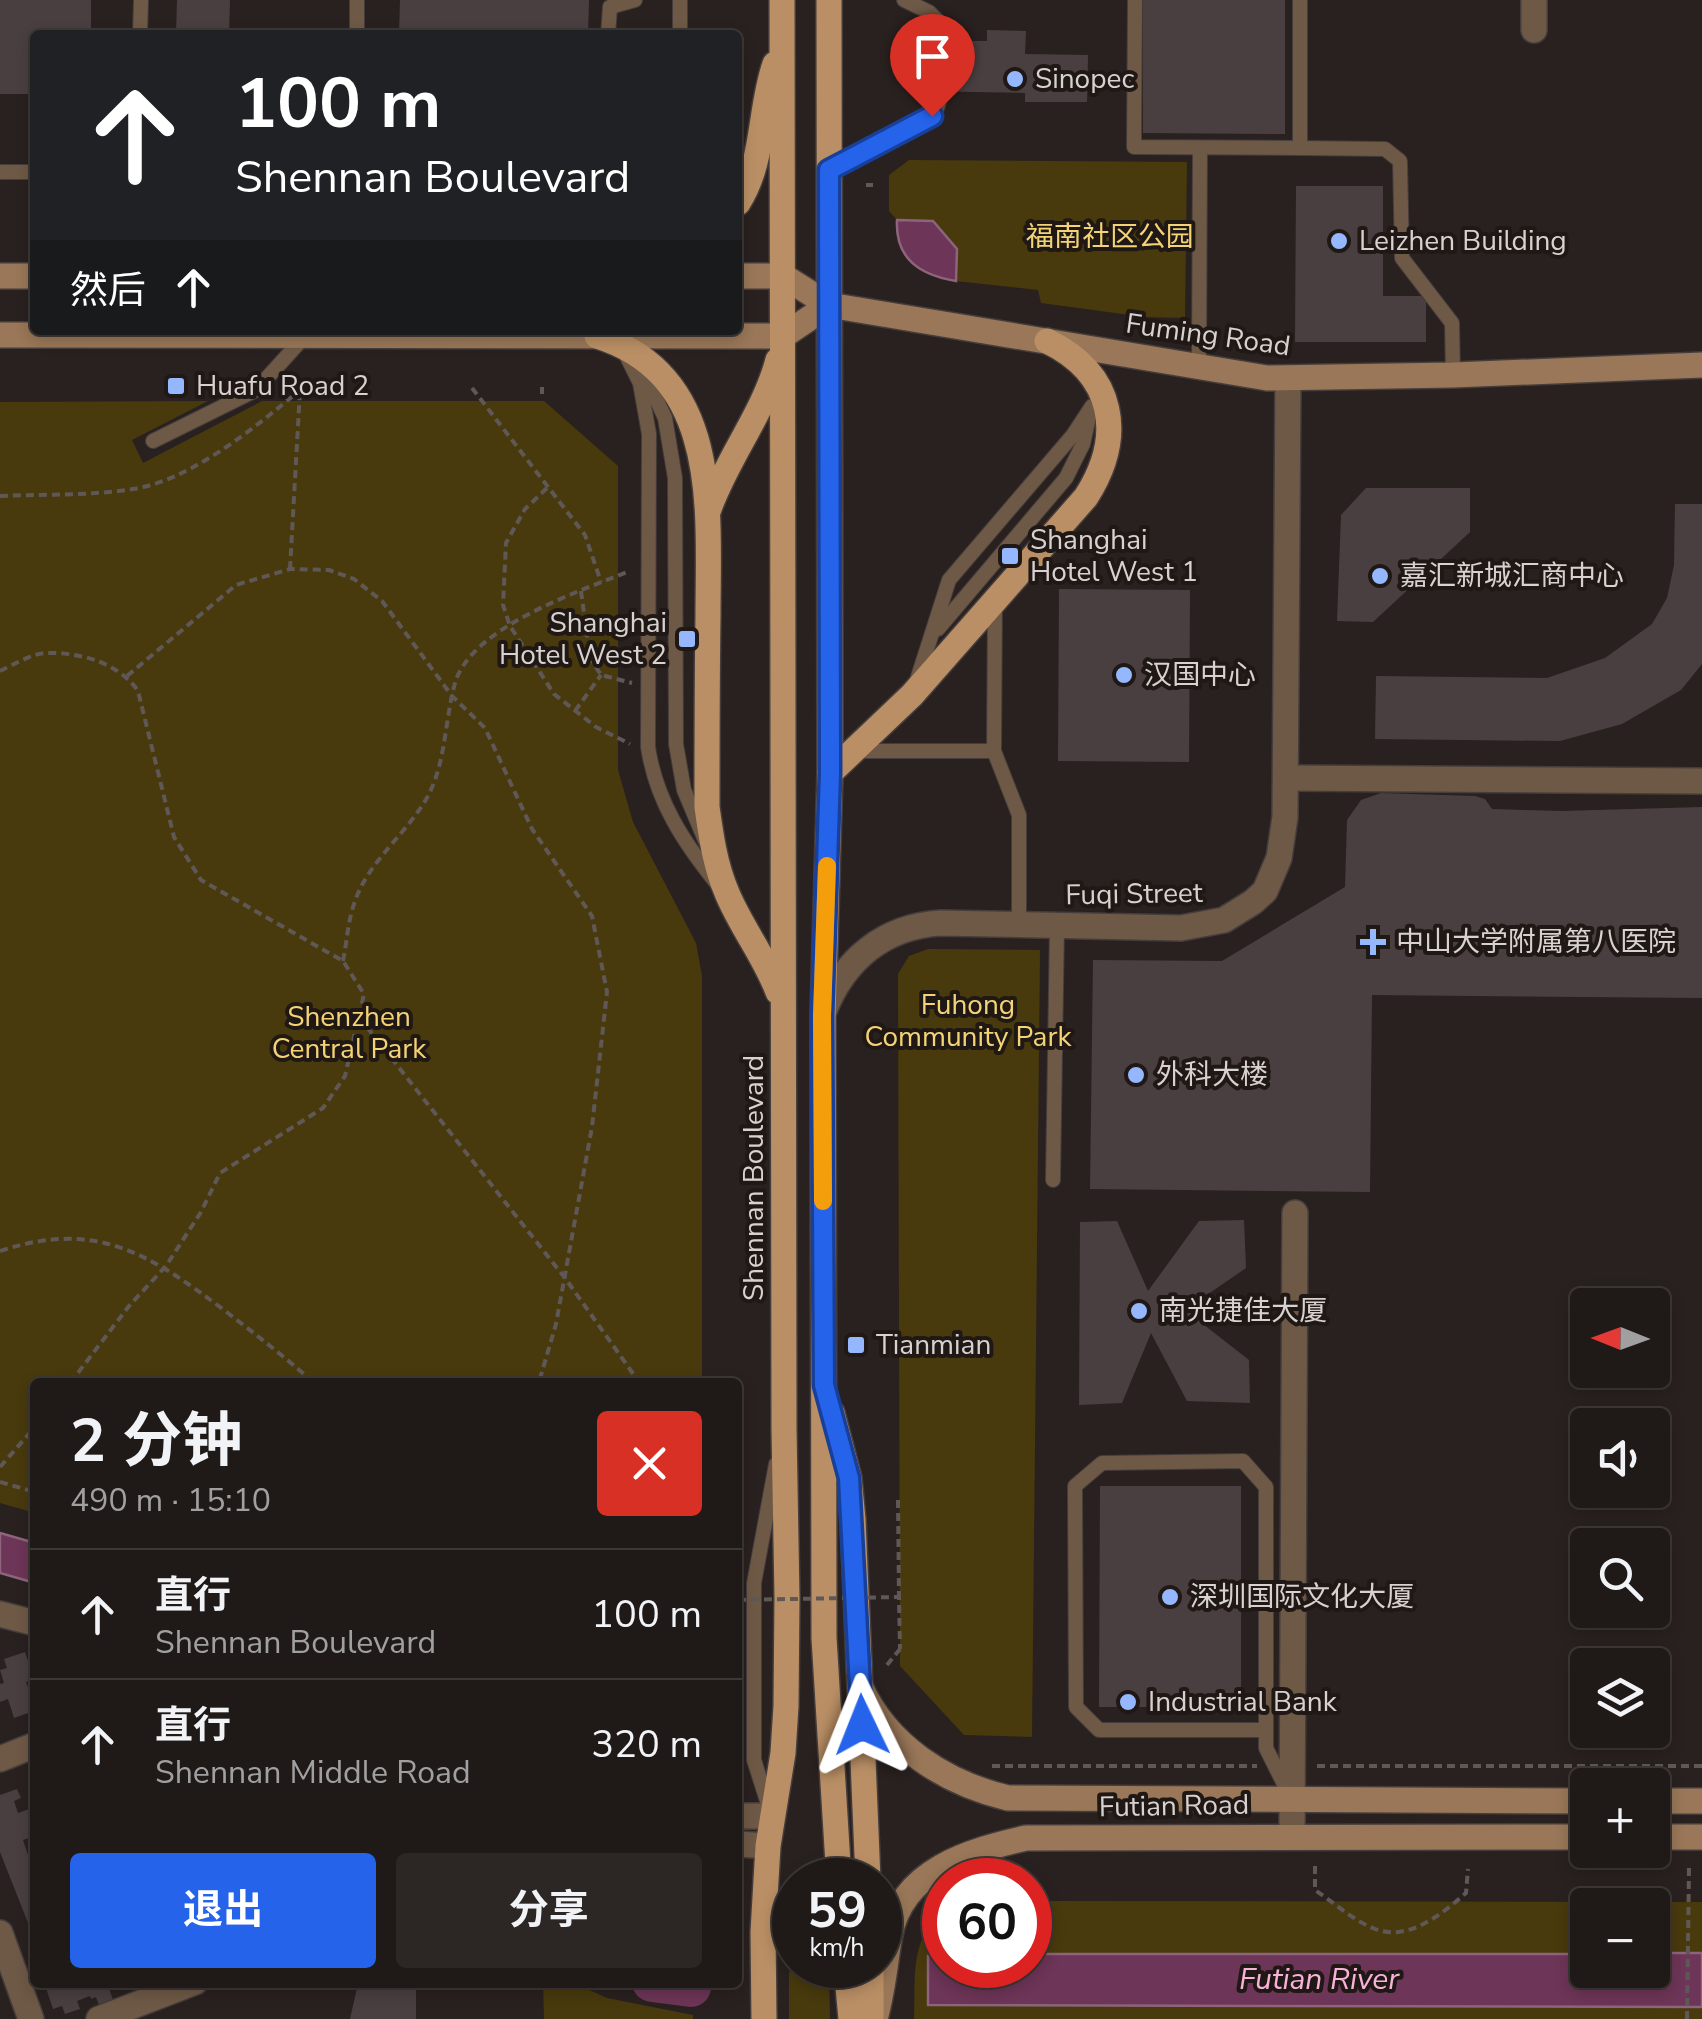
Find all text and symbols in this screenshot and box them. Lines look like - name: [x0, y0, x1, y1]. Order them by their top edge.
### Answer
- pin: [890, 14, 975, 117]
- icon: arrive: [905, 29, 960, 84]
- text: 100 m: [235, 56, 441, 152]
- place label: Sinopec: [1035, 60, 1134, 98]
- marker: Sinopec: [1004, 68, 1026, 90]
- icon: ahead: [70, 70, 200, 200]
- text: Shennan Boulevard: [235, 147, 630, 208]
- park label: 福南社区公园: [1026, 218, 1194, 256]
- place label: Leizhen Building: [1359, 222, 1567, 260]
- marker: Leizhen Building: [1328, 230, 1350, 252]
- icon: ahead: [166, 260, 221, 315]
- text: 然后: [70, 265, 146, 316]
- street label: Fuming Road: [1123, 305, 1293, 365]
- place label: Huafu Road 2: [196, 367, 369, 405]
- marker: Huafu Road 2: [165, 375, 187, 397]
- place label: Shanghai Hotel West 1: [1030, 521, 1198, 591]
- marker: Shanghai Hotel West 1: [999, 545, 1021, 567]
- place label: 嘉汇新城汇商中心: [1400, 557, 1624, 595]
- marker: 嘉汇新城汇商中心: [1369, 565, 1391, 587]
- place label: Shanghai Hotel West 2: [499, 604, 667, 674]
- marker: Shanghai Hotel West 2: [676, 628, 698, 650]
- place label: 汉国中心: [1144, 656, 1256, 694]
- marker: 汉国中心: [1113, 664, 1135, 686]
- street label: Fuqi Street: [1065, 874, 1203, 914]
- place label: 中山大学附属第八医院: [1396, 923, 1676, 961]
- marker: 中山大学附属第八医院: [1360, 929, 1386, 955]
- park label: Fuhong Community Park: [865, 986, 1072, 1056]
- park label: Shenzhen Central Park: [272, 998, 427, 1068]
- street label: Shennan Boulevard: [735, 1055, 773, 1301]
- place label: 外科大楼: [1156, 1056, 1268, 1094]
- marker: 外科大楼: [1125, 1064, 1147, 1086]
- north arrow: [1570, 1288, 1670, 1388]
- map controls: [1570, 1288, 1670, 1988]
- place label: 南光捷佳大厦: [1159, 1292, 1327, 1330]
- marker: 南光捷佳大厦: [1128, 1300, 1150, 1322]
- place label: Tianmian: [876, 1326, 991, 1364]
- marker: Tianmian: [845, 1334, 867, 1356]
- text: 2 分钟: [70, 1400, 242, 1482]
- button: sound: [1570, 1408, 1670, 1508]
- button: close: [597, 1411, 702, 1516]
- text: 490 m · 15:10: [70, 1479, 271, 1522]
- button: search: [1570, 1528, 1670, 1628]
- text: 直行: [155, 1570, 231, 1621]
- place label: 深圳国际文化大厦: [1190, 1578, 1414, 1616]
- marker: 深圳国际文化大厦: [1159, 1586, 1181, 1608]
- icon: ahead: [70, 1587, 125, 1642]
- text: 100 m: [591, 1589, 702, 1640]
- text: Shennan Boulevard: [155, 1621, 436, 1664]
- button: layers: [1570, 1648, 1670, 1748]
- position arrow: [810, 1673, 914, 1777]
- place label: Industrial Bank: [1148, 1683, 1338, 1721]
- marker: Industrial Bank: [1117, 1691, 1139, 1713]
- text: 直行: [155, 1700, 231, 1751]
- icon: ahead: [70, 1717, 125, 1772]
- text: 320 m: [591, 1719, 702, 1770]
- text: Shennan Middle Road: [155, 1751, 471, 1794]
- button: +: [1570, 1768, 1670, 1868]
- street label: Futian Road: [1099, 1786, 1249, 1826]
- button: 退出: [70, 1853, 376, 1968]
- button: 分享: [396, 1853, 702, 1968]
- speed limit sign: 60: [922, 1858, 1052, 1988]
- text: 59: [807, 1876, 867, 1945]
- button: −: [1570, 1888, 1670, 1988]
- text: km/h: [809, 1931, 865, 1965]
- water label: Futian River: [1239, 1959, 1400, 2000]

